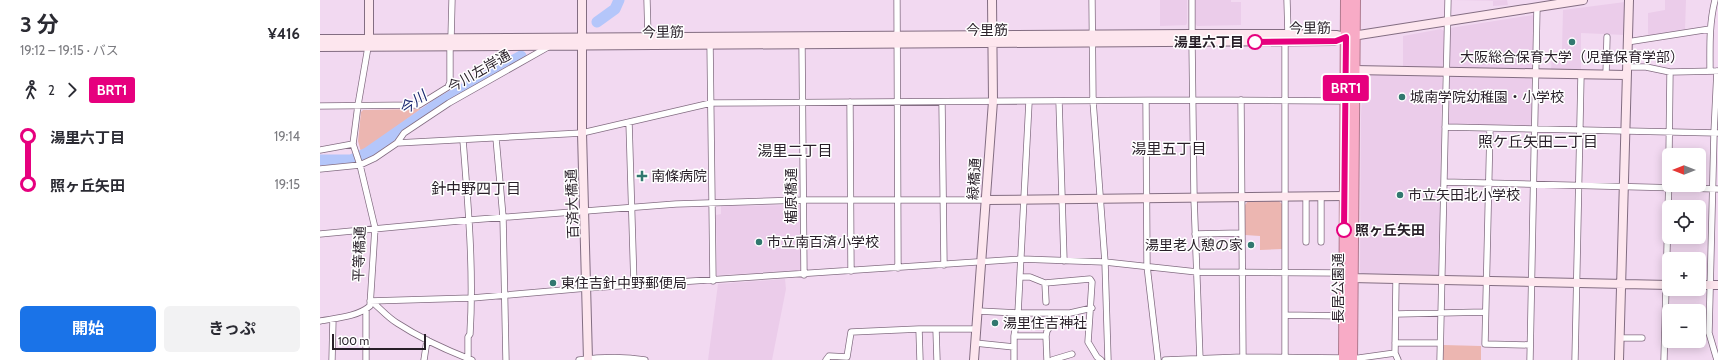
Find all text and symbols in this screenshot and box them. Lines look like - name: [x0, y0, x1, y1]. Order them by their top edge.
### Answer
- text: 3 分: [20, 11, 59, 38]
- street label: 今里筋: [1289, 19, 1331, 37]
- street label: 今里筋: [966, 21, 1008, 39]
- street label: 今里筋: [642, 23, 684, 41]
- text: ¥416: [268, 25, 300, 43]
- place label: 湯里六丁目: [1174, 33, 1244, 51]
- marker: 湯里六丁目: [1247, 34, 1263, 50]
- marker: 大阪総合保育大学（児童保育学部）: [1567, 37, 1577, 47]
- text: 19:12 – 19:15 · バス: [20, 42, 119, 58]
- street label: 今川左岸通: [444, 46, 514, 96]
- place label: 大阪総合保育大学（児童保育学部）: [1460, 48, 1684, 66]
- line badge: BRT1: [1318, 75, 1374, 101]
- icon: walk: [20, 79, 42, 101]
- icon: forward: [61, 79, 83, 101]
- text: BRT1: [1331, 79, 1361, 97]
- text: BRT1: [97, 81, 127, 99]
- text: 2: [48, 82, 55, 98]
- water label: 今川: [396, 86, 432, 119]
- place label: 城南学院幼稚園・小学校: [1410, 88, 1564, 106]
- marker: 城南学院幼稚園・小学校: [1397, 92, 1407, 102]
- text: 19:14: [274, 128, 300, 144]
- text: 湯里六丁目: [50, 129, 125, 147]
- district label: 照ケ丘矢田二丁目: [1478, 133, 1598, 151]
- district label: 湯里五丁目: [1131, 140, 1207, 158]
- district label: 湯里二丁目: [757, 142, 833, 160]
- north arrow: [1662, 148, 1706, 192]
- map controls: [1662, 148, 1706, 348]
- street label: 緑橋通: [964, 157, 984, 201]
- place label: 南條病院: [651, 167, 707, 185]
- street label: 楯原橋通: [782, 168, 800, 224]
- street label: 百済大橋通: [562, 169, 582, 239]
- marker: 南條病院: [636, 170, 648, 182]
- text: 19:15: [274, 176, 300, 192]
- text: 照ヶ丘矢田: [50, 177, 125, 195]
- district label: 針中野四丁目: [431, 180, 521, 198]
- place label: 市立矢田北小学校: [1408, 186, 1520, 204]
- marker: 市立矢田北小学校: [1395, 190, 1405, 200]
- button: locate: [1662, 200, 1706, 244]
- place label: 照ヶ丘矢田: [1355, 221, 1425, 239]
- marker: 照ヶ丘矢田: [1336, 222, 1352, 238]
- street label: 平等橋通: [349, 226, 369, 282]
- place label: 市立南百済小学校: [767, 233, 879, 251]
- place label: 湯里老人憩の家: [1145, 236, 1243, 254]
- marker: 市立南百済小学校: [754, 237, 764, 247]
- marker: 湯里老人憩の家: [1246, 240, 1256, 250]
- button: +: [1662, 252, 1706, 296]
- street label: 長居公園通: [1329, 253, 1347, 323]
- place label: 東住吉針中野郵便局: [561, 274, 687, 292]
- marker: 東住吉針中野郵便局: [548, 278, 558, 288]
- button: −: [1662, 304, 1706, 348]
- button: 開始: [20, 306, 156, 352]
- button: きっぷ: [164, 306, 300, 352]
- place label: 湯里住吉神社: [1003, 314, 1087, 332]
- marker: 湯里住吉神社: [990, 318, 1000, 328]
- scale bar: [332, 332, 426, 351]
- text: 100 m: [338, 334, 369, 348]

